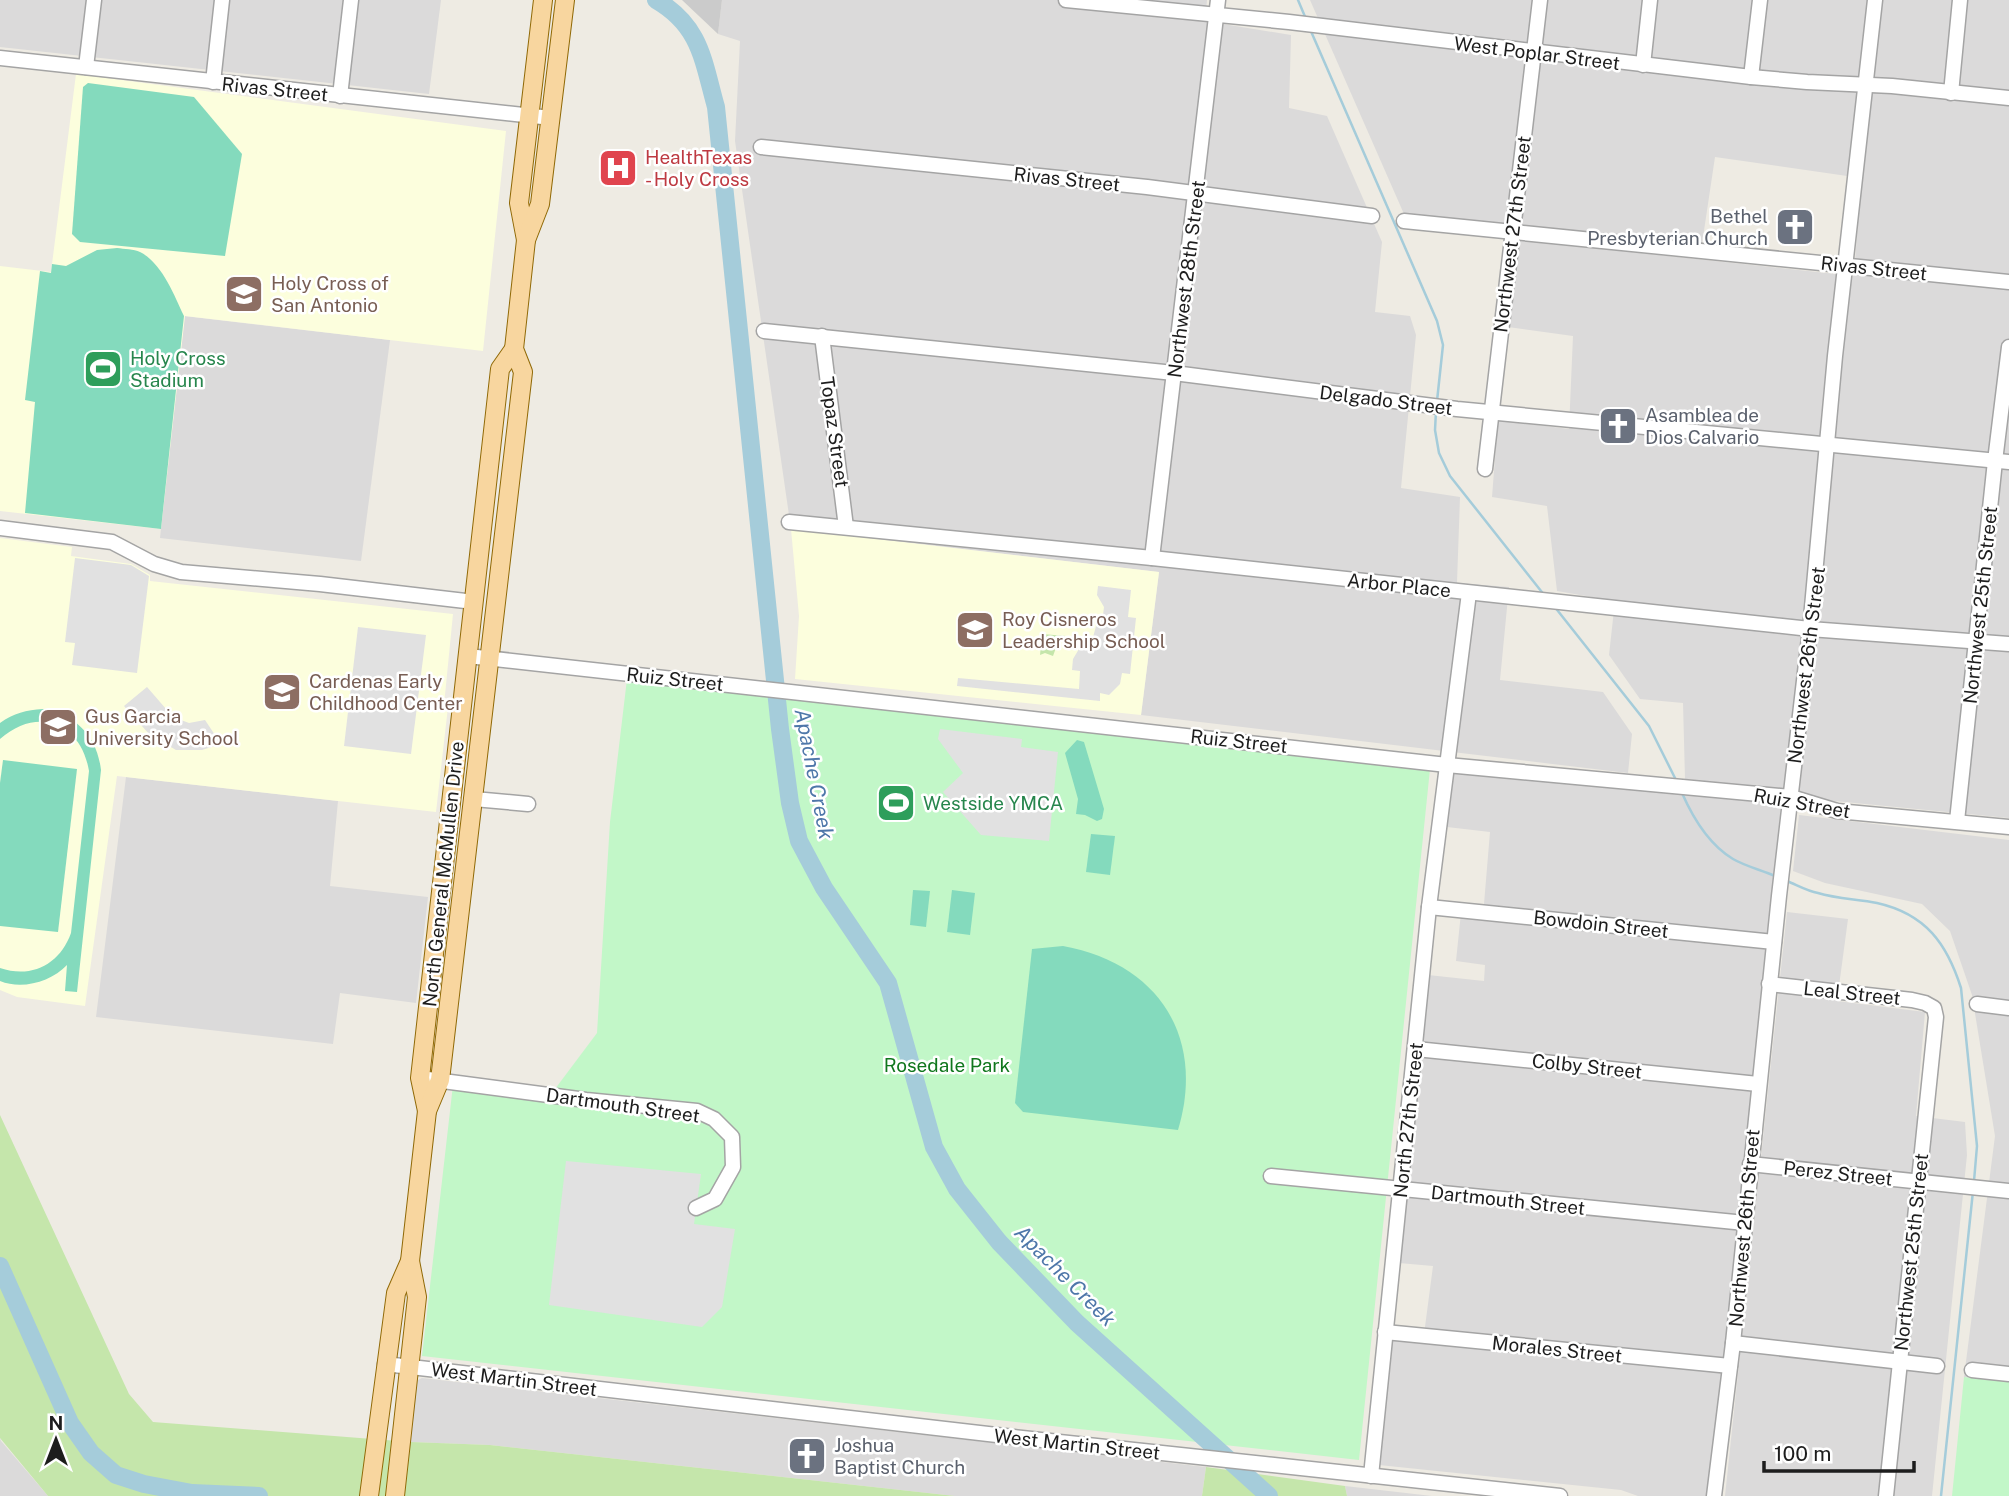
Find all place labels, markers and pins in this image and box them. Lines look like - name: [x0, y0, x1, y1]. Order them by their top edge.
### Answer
- place label: HealthTexas - Holy Cross: [645, 146, 752, 190]
- hospital icon: HealthTexas - Holy Cross: [597, 147, 639, 189]
- place label: Bethel Presbyterian Church: [1587, 205, 1768, 249]
- church icon: Bethel Presbyterian Church: [1774, 206, 1816, 248]
- place label: Holy Cross of San Antonio: [271, 272, 389, 316]
- school or university icon: Holy Cross of San Antonio: [223, 273, 265, 315]
- place label: Holy Cross Stadium: [130, 347, 226, 391]
- sports icon: Holy Cross Stadium: [82, 348, 124, 390]
- place label: Asamblea de Dios Calvario: [1645, 404, 1759, 448]
- church icon: Asamblea de Dios Calvario: [1597, 405, 1639, 447]
- place label: Roy Cisneros Leadership School: [1002, 608, 1166, 652]
- school or university icon: Roy Cisneros Leadership School: [954, 609, 996, 651]
- place label: Cardenas Early Childhood Center: [309, 670, 463, 714]
- school or university icon: Cardenas Early Childhood Center: [261, 671, 303, 713]
- place label: Gus Garcia University School: [85, 705, 239, 749]
- school or university icon: Gus Garcia University School: [37, 706, 79, 748]
- sports icon: Westside YMCA: [875, 782, 917, 824]
- place label: Westside YMCA: [923, 792, 1063, 814]
- place label: Joshua Baptist Church: [834, 1434, 965, 1478]
- church icon: Joshua Baptist Church: [786, 1435, 828, 1477]

